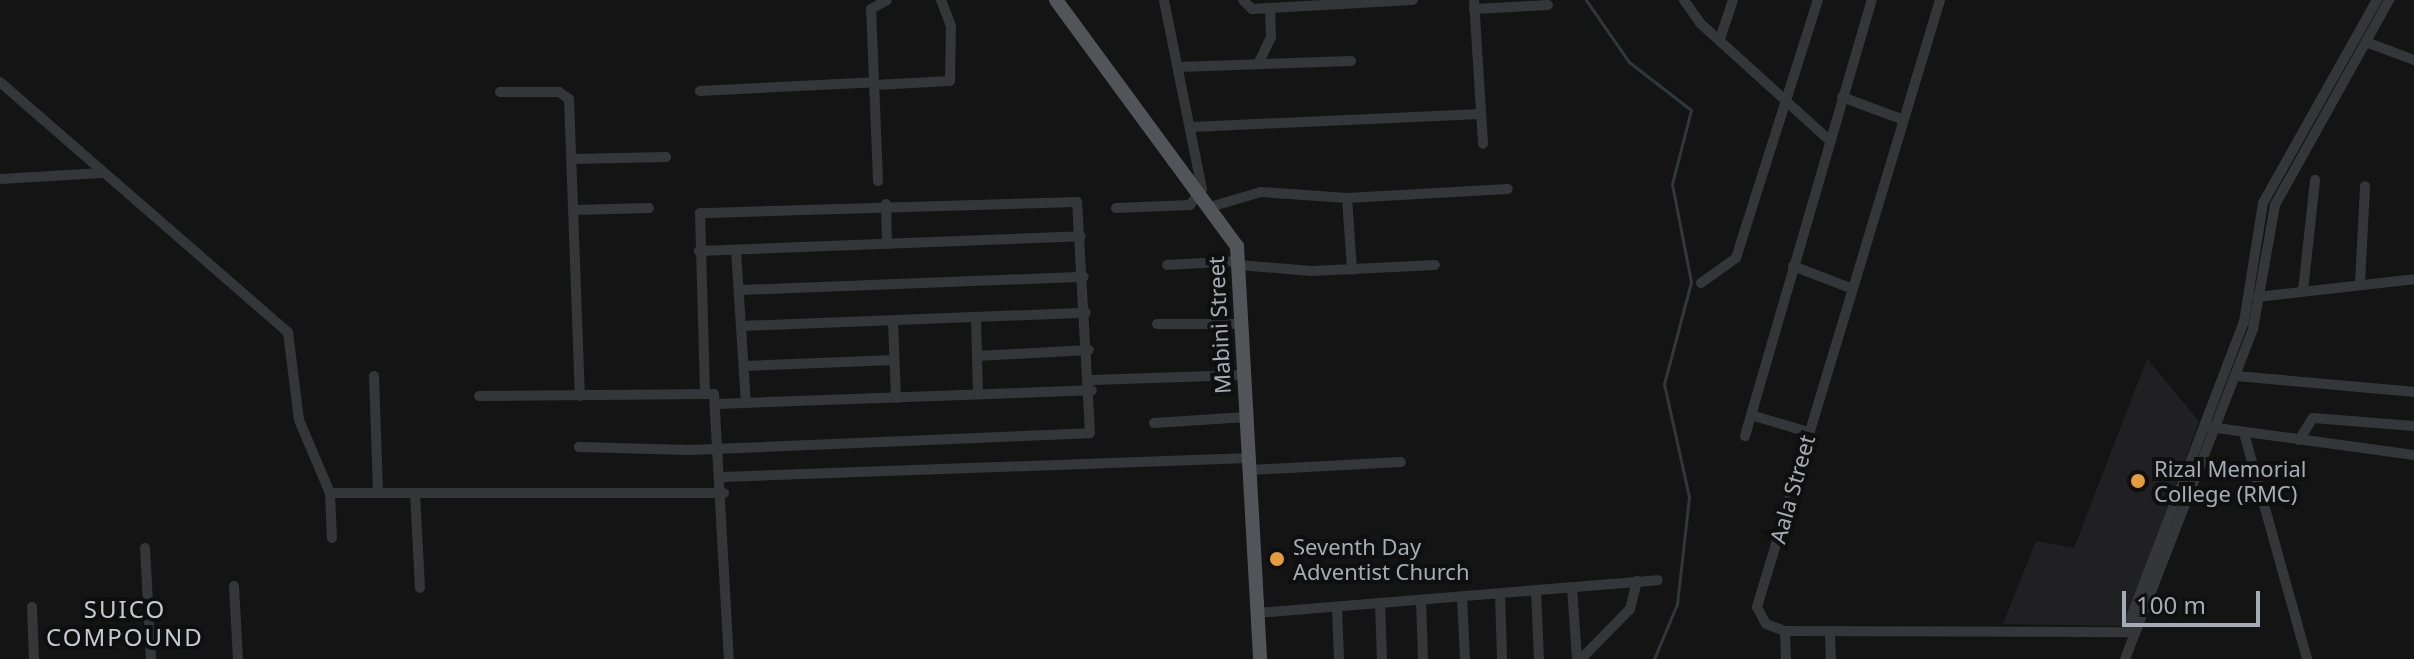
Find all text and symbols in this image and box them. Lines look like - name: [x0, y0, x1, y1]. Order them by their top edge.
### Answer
- street label: Mabini Street: [1202, 255, 1236, 395]
- street label: Aala Street: [1764, 432, 1820, 546]
- place label: Rizal Memorial College (RMC): [2154, 455, 2306, 506]
- marker: Rizal Memorial College (RMC): [2129, 472, 2147, 490]
- place label: Seventh Day Adventist Church: [1293, 533, 1469, 584]
- marker: Seventh Day Adventist Church: [1268, 550, 1286, 568]
- scale bar: [2126, 575, 2264, 625]
- text: 100 m: [2136, 588, 2206, 621]
- district label: SUICO COMPOUND: [46, 595, 204, 651]

